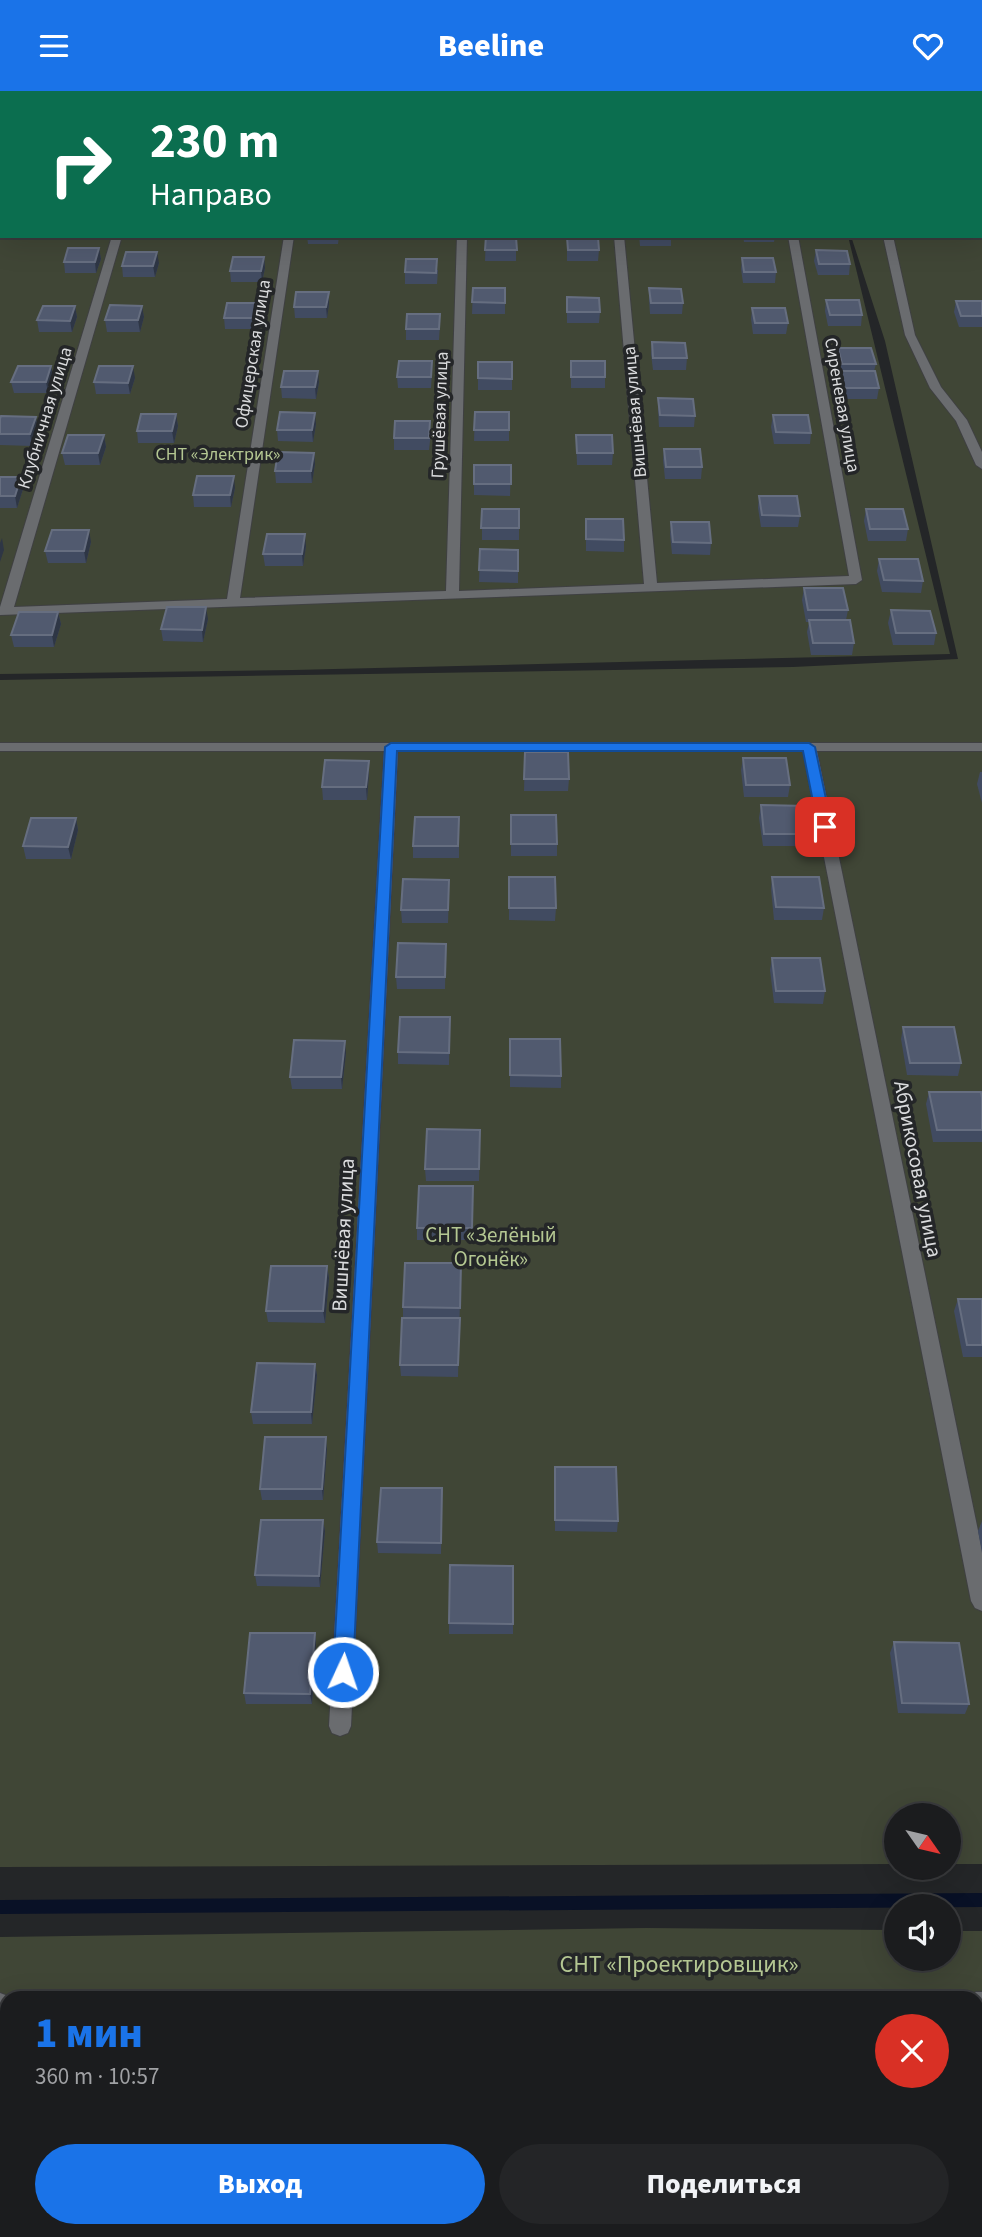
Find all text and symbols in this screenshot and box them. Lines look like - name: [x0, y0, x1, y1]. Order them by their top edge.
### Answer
- text: Beeline: [438, 23, 544, 69]
- icon: menu: [35, 27, 73, 65]
- icon: heart: [909, 27, 947, 65]
- text: 230 m: [150, 107, 279, 177]
- icon: right: [35, 119, 126, 210]
- text: Направо: [150, 172, 272, 218]
- street label: Офицерская улица: [229, 278, 277, 430]
- street label: Сиреневая улица: [818, 336, 866, 474]
- street label: Клубничная улица: [12, 344, 78, 492]
- street label: Вишнёвая улица: [617, 345, 653, 479]
- street label: Грушёвая улица: [425, 351, 455, 479]
- park label: СНТ «Электрик»: [156, 442, 280, 467]
- pin: [795, 797, 855, 857]
- icon: arrive: [806, 808, 844, 846]
- street label: Абрикосовая улица: [886, 1078, 950, 1260]
- street label: Вишнёвая улица: [324, 1158, 362, 1312]
- park label: СНТ «Зелёный Огонёк»: [425, 1220, 557, 1274]
- position arrow: [306, 1635, 380, 1709]
- north arrow: [884, 1803, 961, 1879]
- map controls: [884, 1803, 961, 1971]
- button: sound: [884, 1894, 961, 1971]
- park label: СНТ «Проектировщик»: [559, 1947, 799, 1982]
- text: 1 мин: [35, 2004, 143, 2064]
- button: close: [875, 2014, 949, 2088]
- text: 360 m · 10:57: [35, 2060, 159, 2093]
- button: Выход: [35, 2144, 485, 2224]
- button: Поделиться: [499, 2144, 949, 2224]

